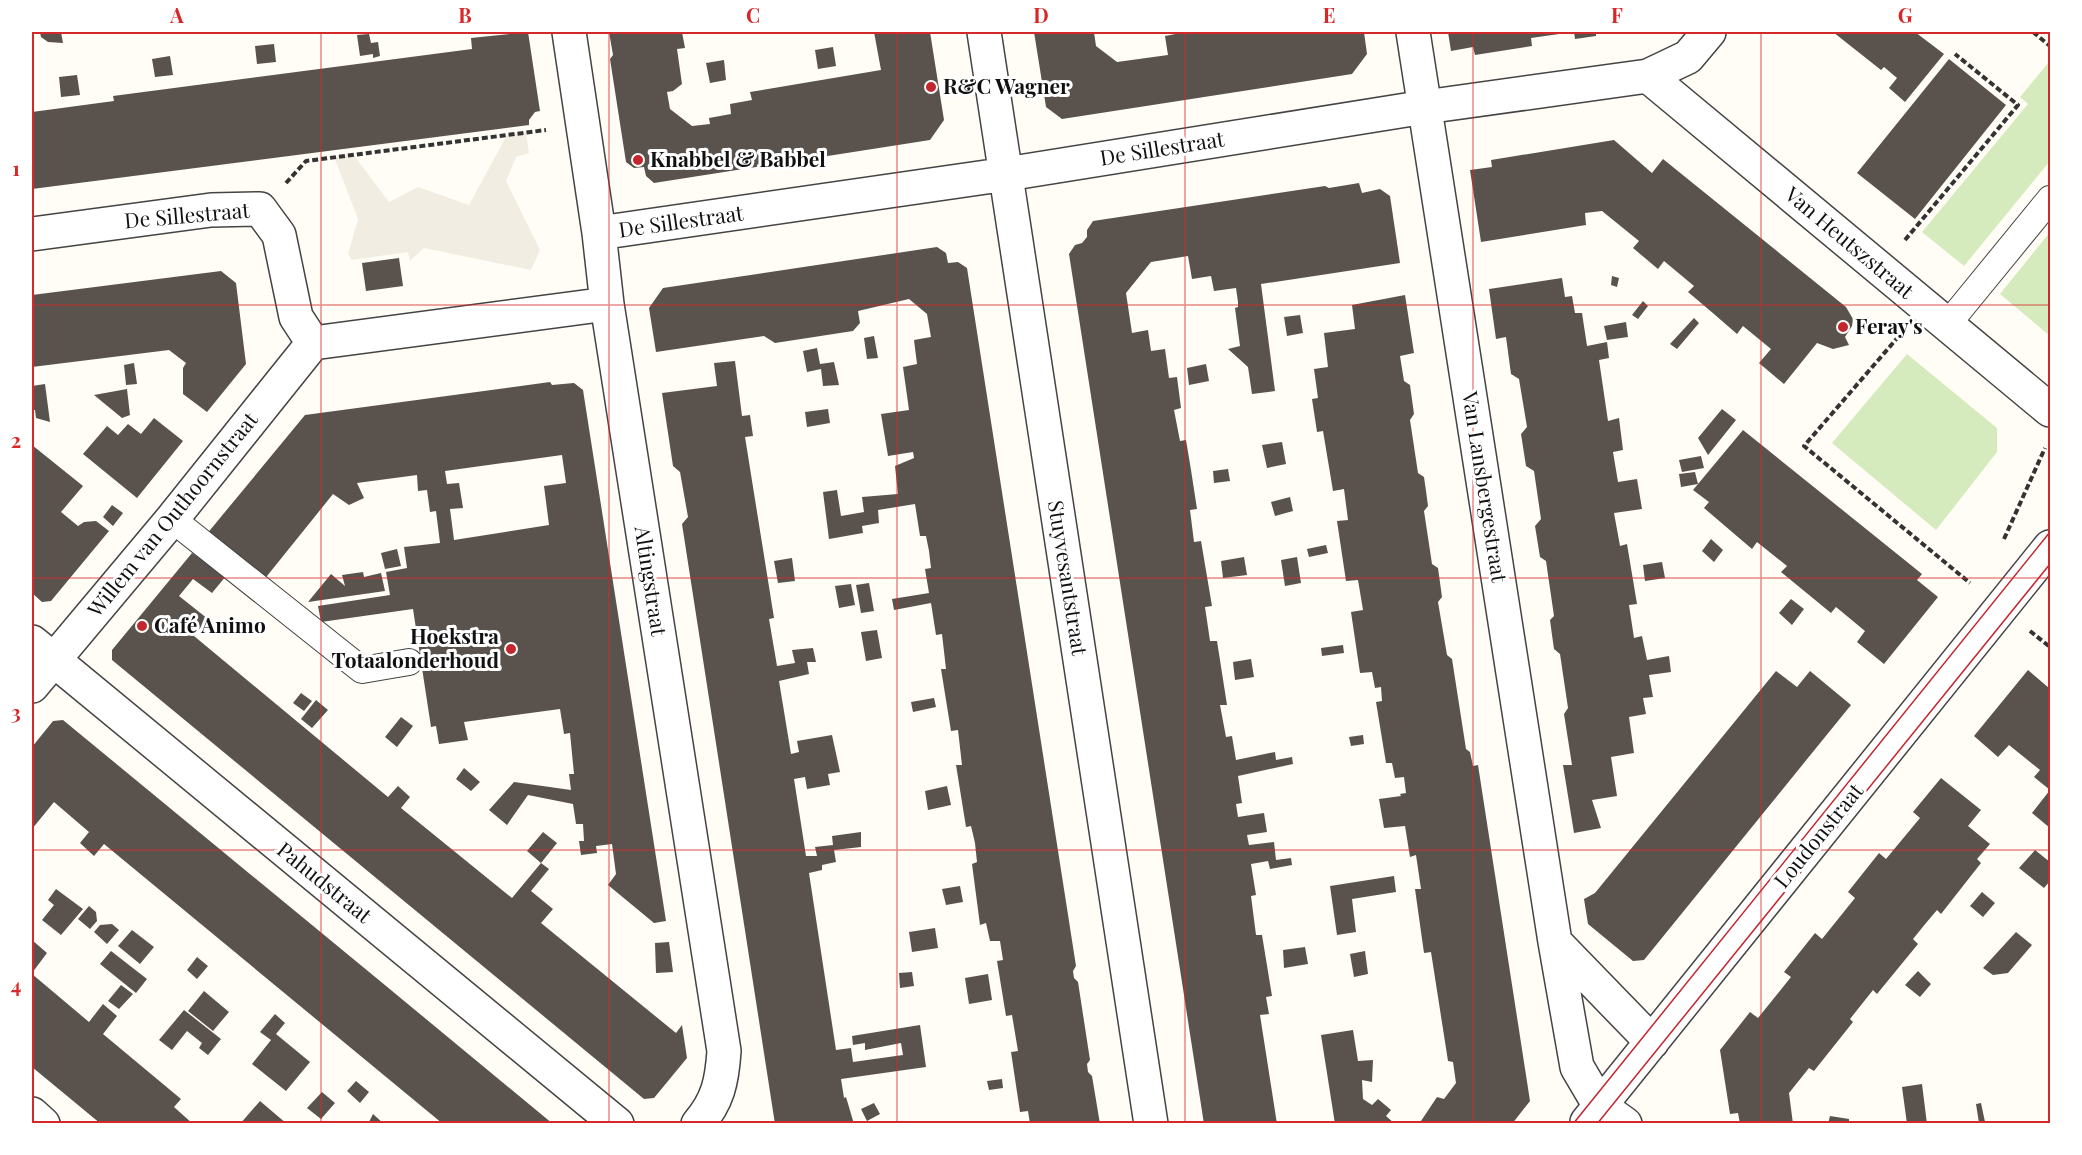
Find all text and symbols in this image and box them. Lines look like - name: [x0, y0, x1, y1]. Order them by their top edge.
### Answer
- text: A: [169, 1, 184, 28]
- text: B: [458, 1, 472, 28]
- text: C: [746, 1, 760, 28]
- text: D: [1033, 1, 1049, 28]
- text: E: [1323, 1, 1335, 28]
- text: F: [1611, 1, 1623, 28]
- text: G: [1898, 1, 1913, 28]
- place label: R&C Wagner: [943, 71, 1070, 99]
- marker: R&C Wagner: [924, 80, 938, 94]
- street label: De Sillestraat: [1098, 123, 1226, 171]
- place label: Knabbel & Babbel: [650, 144, 826, 172]
- marker: Knabbel & Babbel: [631, 153, 645, 167]
- text: 1: [12, 154, 20, 181]
- street label: Van Heutszstraat: [1779, 179, 1921, 304]
- street label: De Sillestraat: [123, 195, 251, 233]
- street label: De Sillestraat: [617, 197, 745, 243]
- place label: Feray's: [1855, 311, 1923, 339]
- marker: Feray's: [1836, 320, 1850, 334]
- street label: Van Lansbergestraat: [1457, 388, 1515, 585]
- street label: Willem van Outhoornstraat: [79, 405, 263, 623]
- text: 2: [11, 426, 21, 453]
- street label: Stuyvesantstraat: [1043, 498, 1095, 658]
- street label: Altingstraat: [629, 523, 675, 638]
- place label: Café Animo: [154, 610, 266, 638]
- marker: Café Animo: [135, 619, 149, 633]
- place label: Hoekstra Totaalonderhoud: [332, 621, 499, 673]
- marker: Hoekstra Totaalonderhoud: [504, 642, 518, 656]
- text: 3: [11, 698, 21, 725]
- street label: Loudonstraat: [1767, 776, 1869, 893]
- street label: Pahudstraat: [272, 835, 379, 929]
- text: 4: [11, 971, 21, 998]

